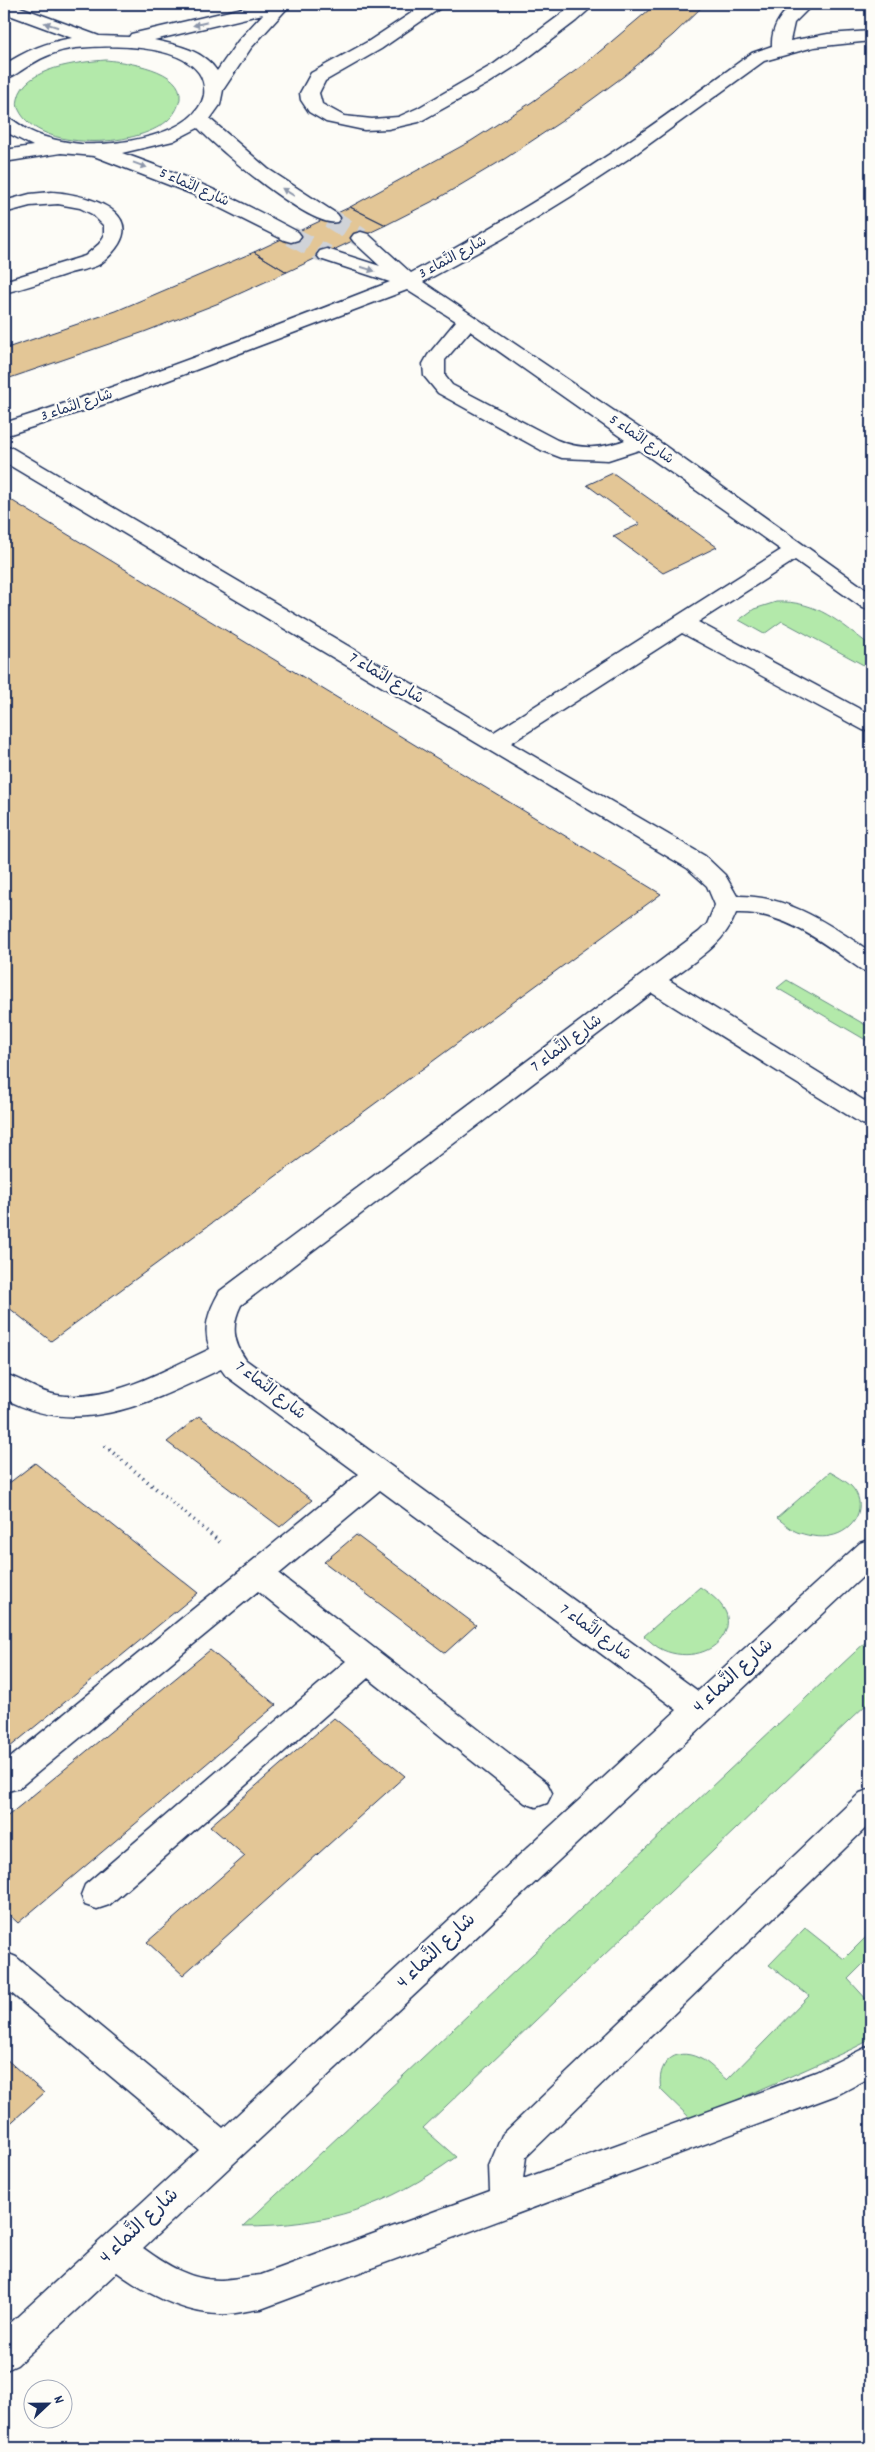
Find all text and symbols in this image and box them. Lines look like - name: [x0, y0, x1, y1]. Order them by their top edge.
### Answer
- one-way arrow: [193, 20, 208, 28]
- one-way arrow: [43, 21, 58, 29]
- one-way arrow: [133, 161, 148, 169]
- street label: شارع النَّماء 5: [156, 163, 233, 212]
- one-way arrow: [281, 188, 295, 197]
- street label: شارع النَّماء 3: [415, 231, 491, 284]
- one-way arrow: [360, 266, 375, 274]
- street label: شارع النَّماء 3: [38, 384, 115, 427]
- street label: شارع النَّماء 5: [605, 410, 678, 470]
- street label: شارع النَّماء 7: [344, 647, 428, 710]
- street label: شارع النَّماء 7: [526, 1009, 607, 1078]
- street label: شارع النَّماء 7: [230, 1356, 310, 1426]
- street label: شارع النَّماء 7: [554, 1599, 636, 1667]
- street label: شارع النَّماء 4: [686, 1632, 780, 1721]
- street label: شارع النَّماء 4: [390, 1906, 483, 1996]
- street label: شارع النَّماء 4: [93, 2181, 186, 2271]
- north arrow: [22, 2380, 72, 2430]
- text: N: [48, 2393, 69, 2407]

